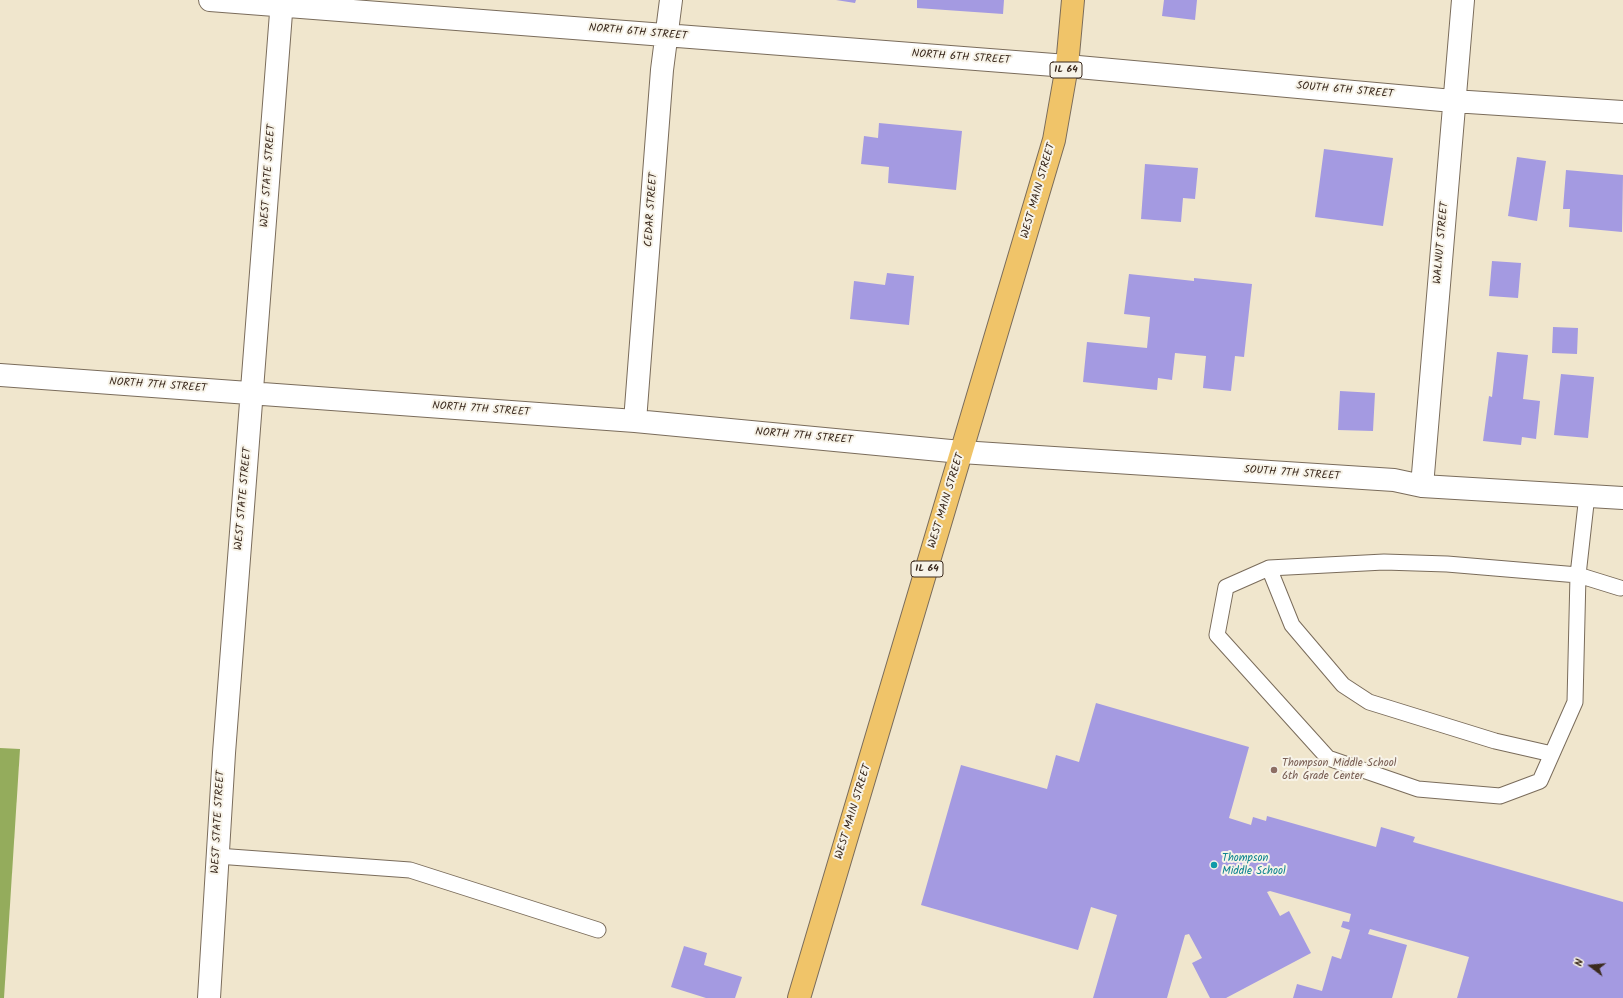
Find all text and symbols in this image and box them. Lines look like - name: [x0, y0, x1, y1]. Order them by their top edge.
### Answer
- street label: NORTH 6TH STREET: [588, 22, 688, 44]
- street label: NORTH 6TH STREET: [911, 48, 1011, 68]
- road number: IL 64: [1050, 62, 1082, 78]
- street label: SOUTH 6TH STREET: [1296, 80, 1394, 102]
- street label: WEST STATE STREET: [259, 124, 279, 228]
- street label: WEST MAIN STREET: [1019, 142, 1059, 240]
- street label: CEDAR STREET: [643, 172, 661, 248]
- street label: WALNUT STREET: [1432, 201, 1452, 285]
- street label: NORTH 7TH STREET: [109, 376, 207, 396]
- street label: NORTH 7TH STREET: [432, 400, 530, 420]
- street label: NORTH 7TH STREET: [755, 426, 853, 448]
- street label: WEST STATE STREET: [233, 447, 255, 551]
- street label: WEST MAIN STREET: [926, 452, 968, 550]
- street label: SOUTH 7TH STREET: [1243, 464, 1341, 484]
- road number: IL 64: [911, 561, 943, 577]
- place label: Thompson Middle School 6th Grade Center: [1282, 757, 1396, 783]
- street label: WEST MAIN STREET: [833, 763, 875, 861]
- marker: Thompson Middle School 6th Grade Center: [1269, 765, 1279, 775]
- street label: WEST STATE STREET: [210, 770, 228, 874]
- place label: Thompson Middle School: [1222, 852, 1286, 878]
- marker: Thompson Middle School: [1209, 860, 1219, 870]
- north arrow: [1571, 946, 1611, 986]
- text: N: [1570, 957, 1589, 969]

